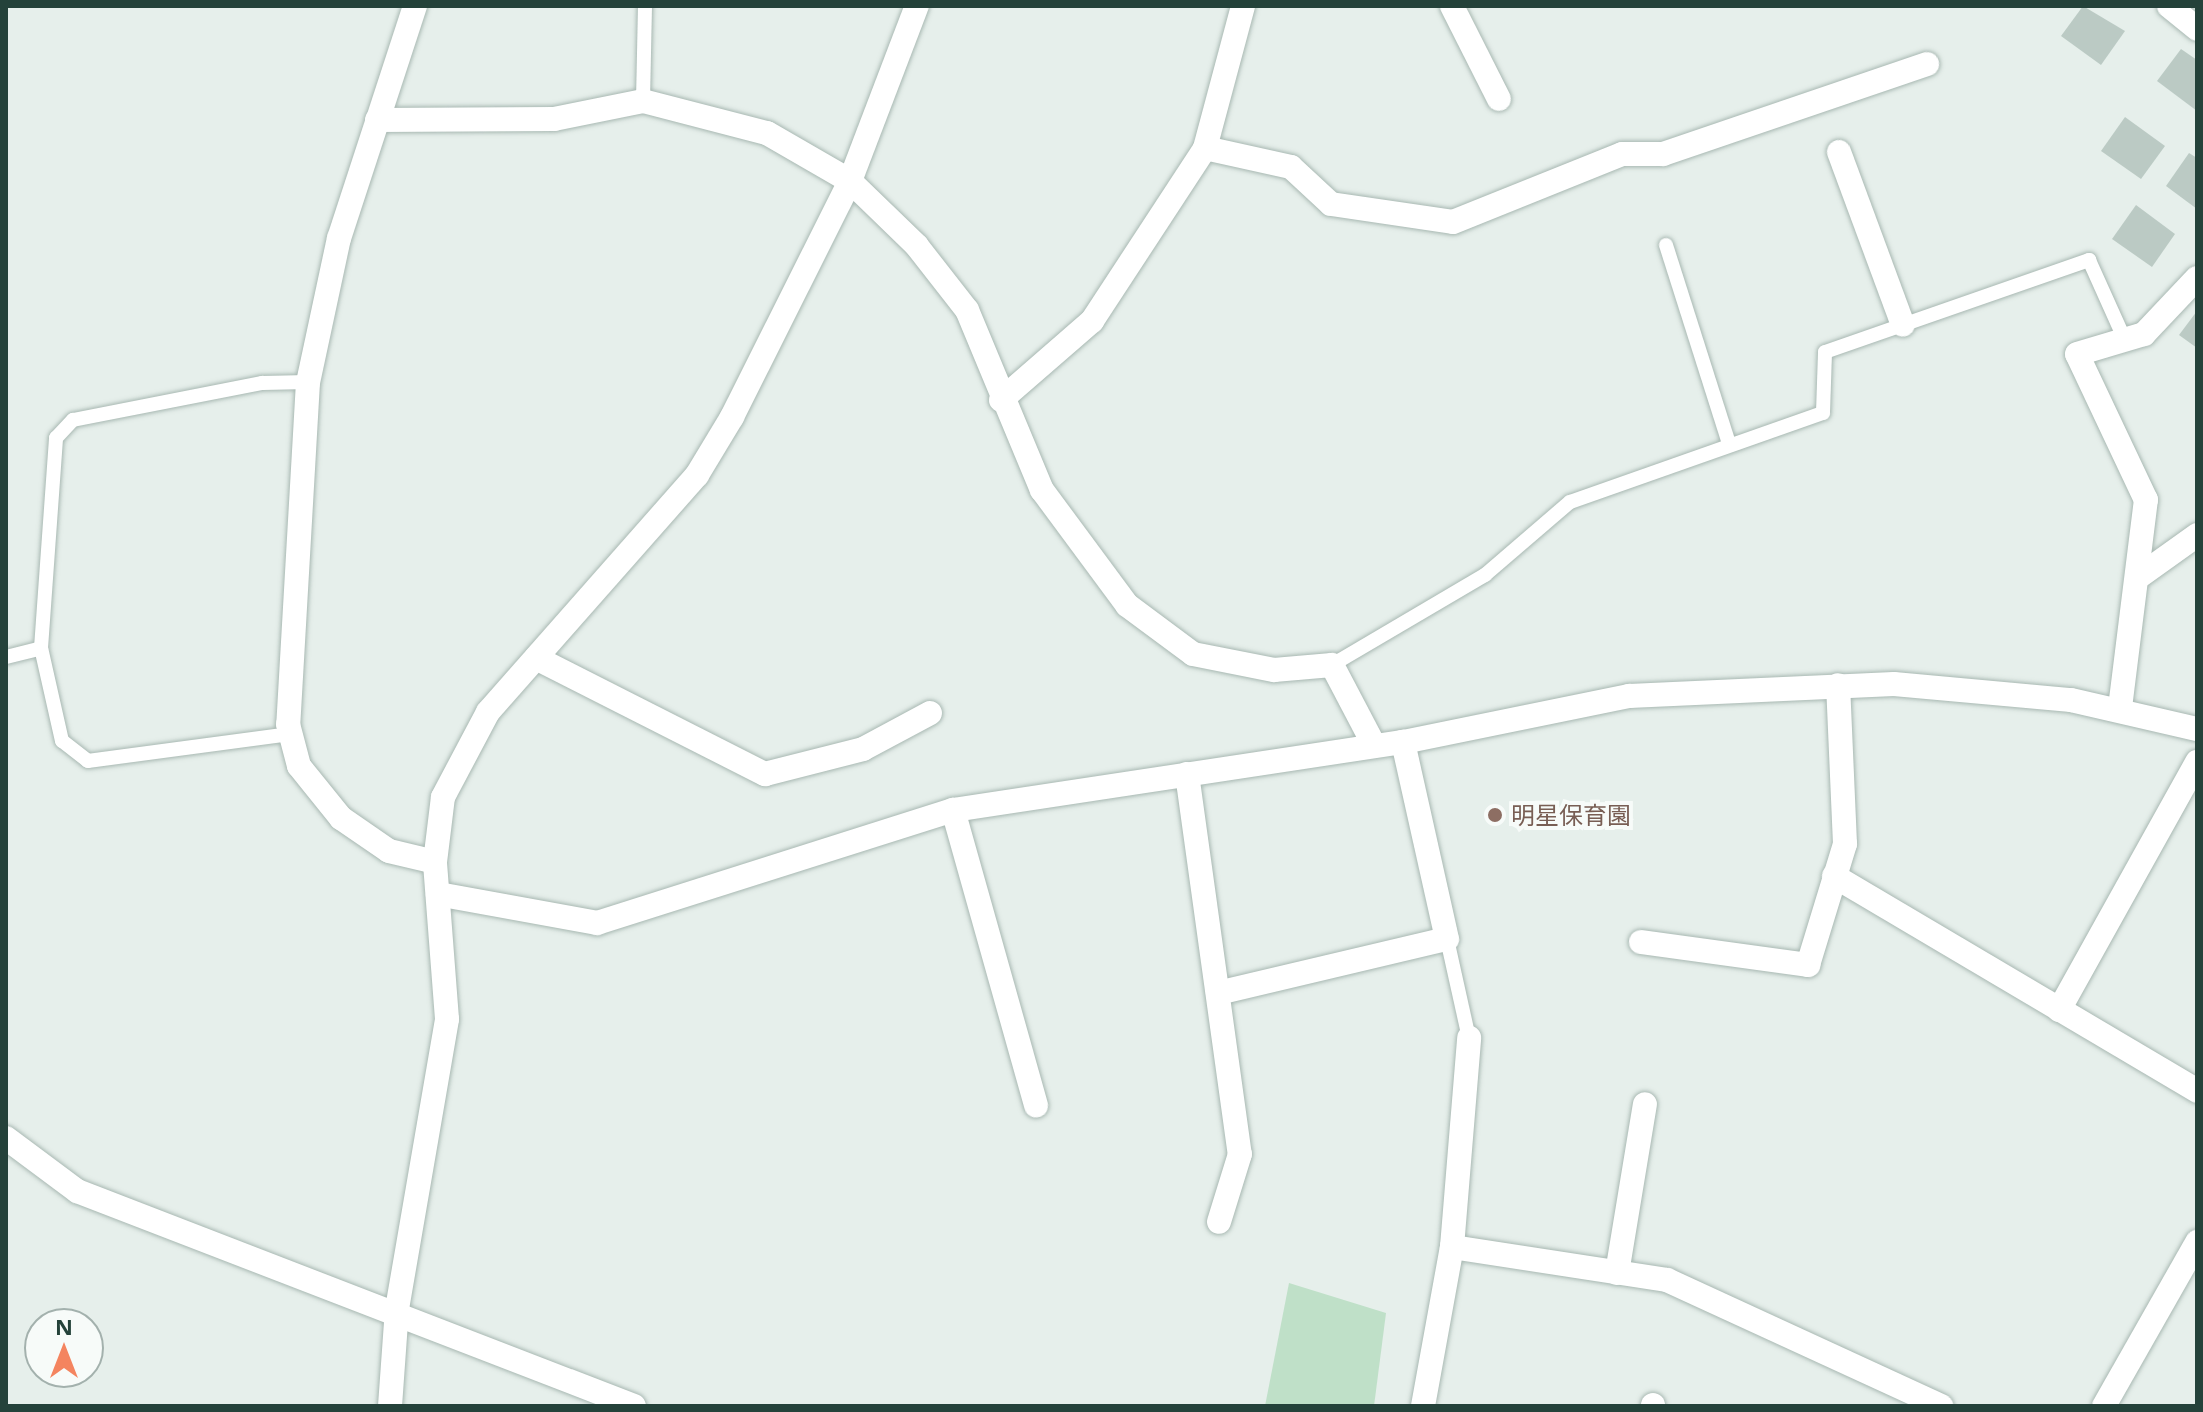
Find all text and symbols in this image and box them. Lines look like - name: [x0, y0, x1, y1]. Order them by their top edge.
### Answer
- place label: 明星保育園: [1511, 801, 1631, 829]
- marker: 明星保育園: [1486, 806, 1504, 824]
- north arrow: [24, 1308, 104, 1388]
- text: N: [55, 1311, 73, 1341]

